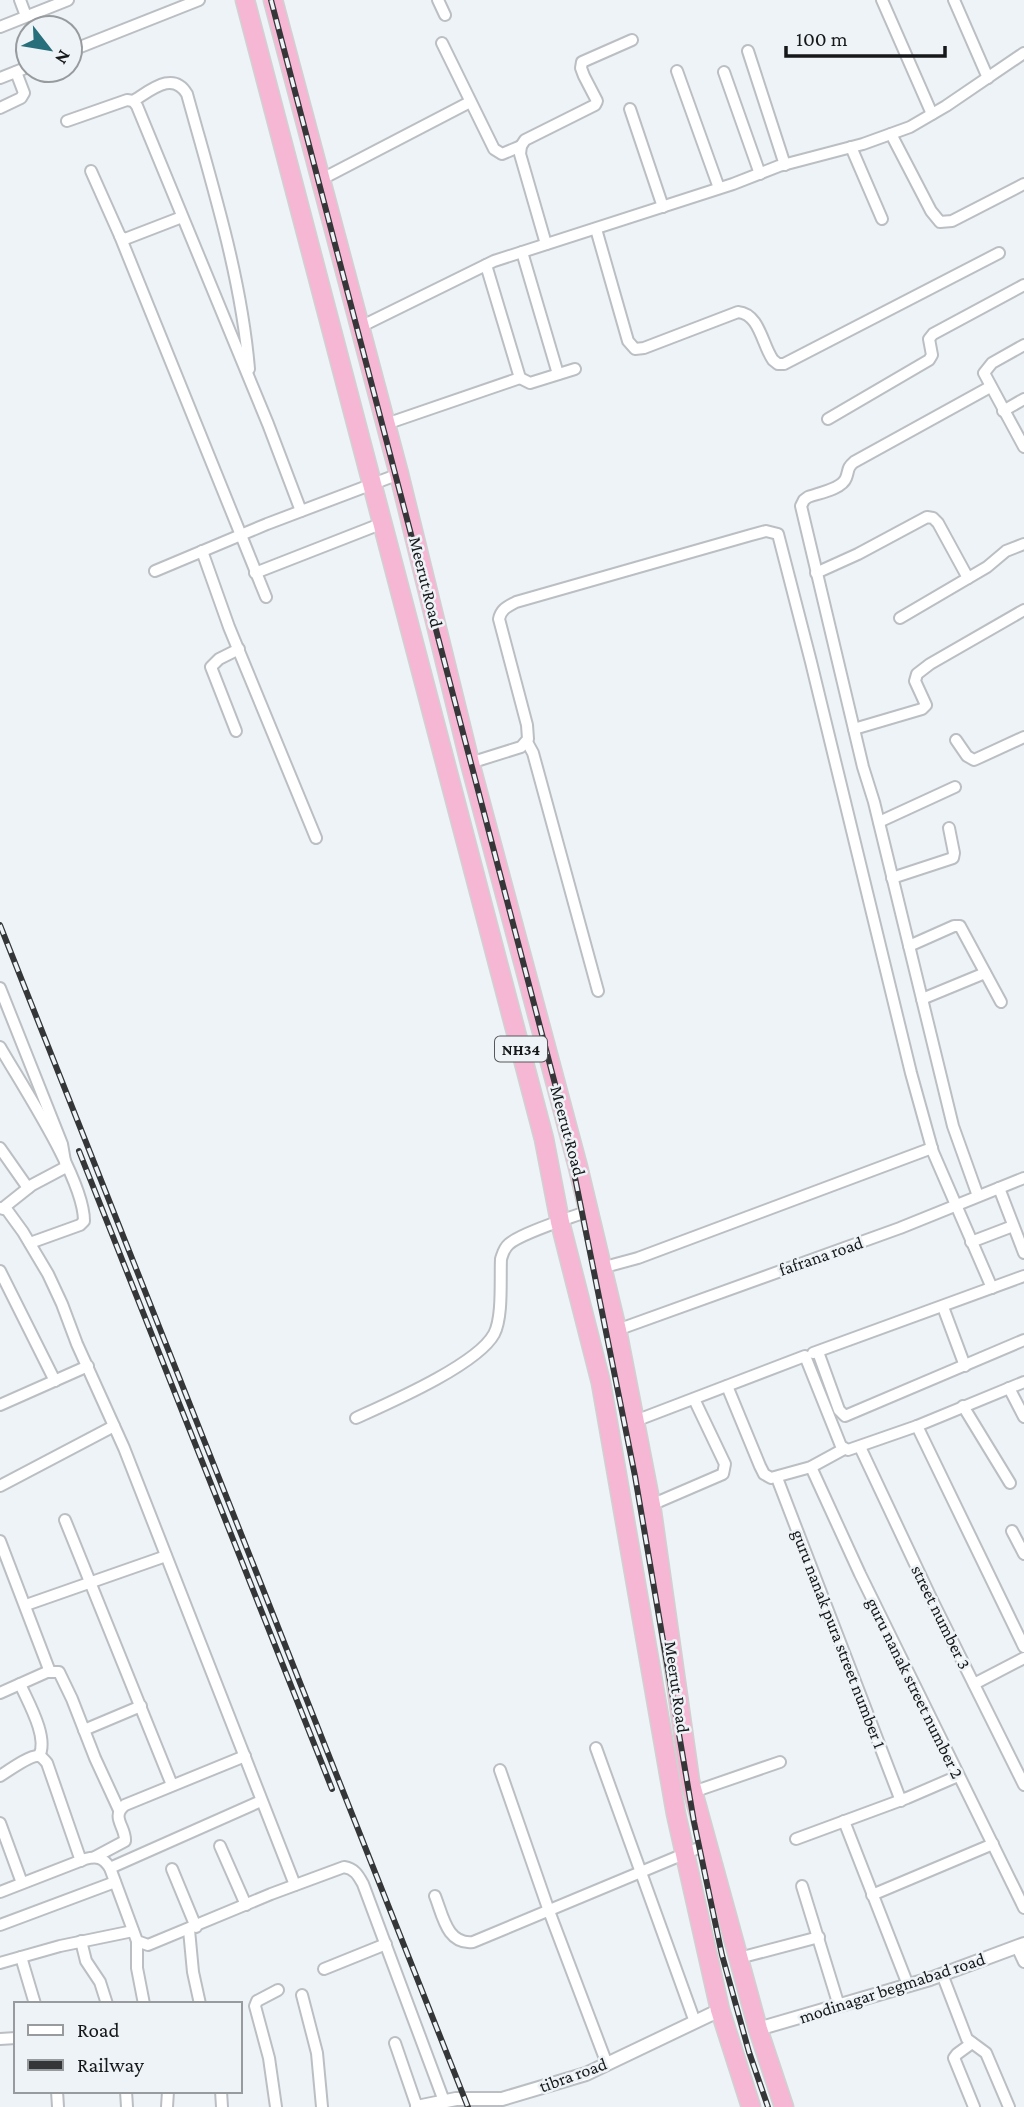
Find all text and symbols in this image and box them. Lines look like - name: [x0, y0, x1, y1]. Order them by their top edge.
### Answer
- north arrow: [14, 14, 84, 84]
- scale bar: [786, 14, 945, 58]
- text: 100 m: [796, 27, 848, 51]
- text: N: [51, 47, 75, 68]
- street label: Meerut Road: [405, 535, 447, 630]
- road number: NH34: [495, 1036, 547, 1062]
- street label: Meerut Road: [546, 1084, 590, 1179]
- street label: fafrana road: [776, 1232, 866, 1280]
- street label: guru nanak pura street number 1: [788, 1527, 890, 1751]
- street label: street number 3: [907, 1562, 975, 1672]
- street label: guru nanak street number 2: [862, 1594, 968, 1782]
- street label: Meerut Road: [661, 1640, 693, 1735]
- street label: modinagar begmabad road: [797, 1948, 988, 2028]
- legend: [14, 2002, 242, 2093]
- text: Road: [77, 2018, 120, 2042]
- text: Railway: [77, 2053, 144, 2077]
- street label: tibra road: [536, 2053, 610, 2096]

